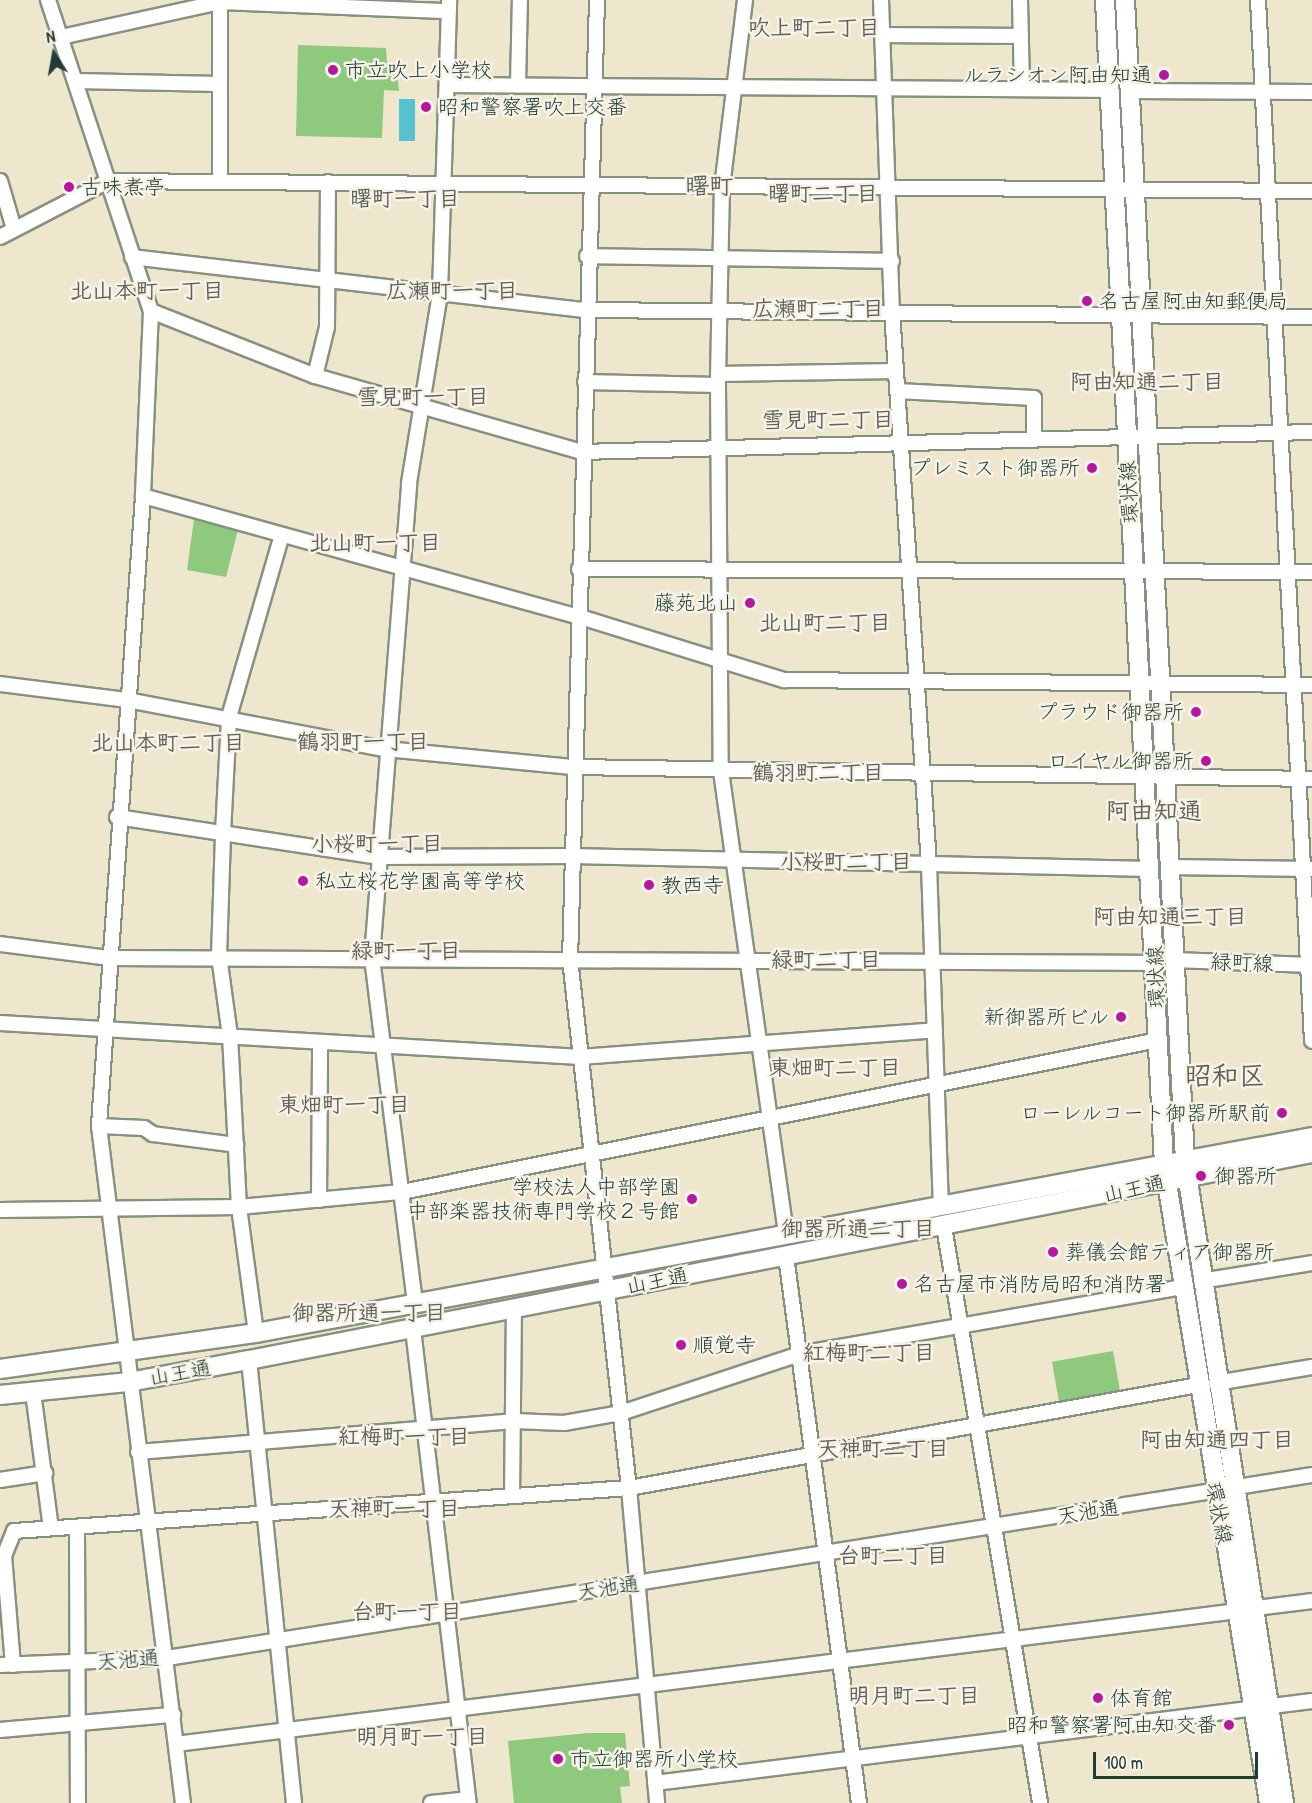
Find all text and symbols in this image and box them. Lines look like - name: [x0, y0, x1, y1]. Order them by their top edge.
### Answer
- district label: 吹上町二丁目: [748, 15, 880, 41]
- north arrow: [24, 24, 84, 84]
- text: N: [44, 25, 57, 48]
- place label: 市立吹上小学校: [345, 57, 492, 83]
- place label: ルラシオン阿由知通: [963, 62, 1152, 88]
- marker: 市立吹上小学校: [326, 63, 340, 77]
- marker: ルラシオン阿由知通: [1157, 68, 1171, 82]
- place label: 昭和警察署吹上交番: [438, 94, 627, 120]
- marker: 昭和警察署吹上交番: [419, 100, 433, 114]
- district label: 曙町: [685, 172, 733, 200]
- place label: 古味煮亭: [81, 174, 165, 200]
- marker: 古味煮亭: [62, 180, 76, 194]
- district label: 曙町二丁目: [768, 181, 878, 207]
- district label: 曙町一丁目: [350, 186, 460, 212]
- district label: 北山本町一丁目: [70, 278, 224, 304]
- district label: 広瀬町一丁目: [386, 278, 518, 304]
- place label: 名古屋阿由知郵便局: [1099, 288, 1288, 314]
- marker: 名古屋阿由知郵便局: [1080, 294, 1094, 308]
- district label: 広瀬町二丁目: [752, 296, 884, 322]
- district label: 阿由知通二丁目: [1070, 369, 1224, 395]
- district label: 雪見町一丁目: [357, 384, 489, 410]
- district label: 雪見町二丁目: [762, 407, 894, 433]
- place label: プレミスト御器所: [912, 455, 1080, 481]
- street label: 環状線: [1115, 460, 1143, 524]
- marker: プレミスト御器所: [1085, 461, 1099, 475]
- district label: 北山町一丁目: [309, 530, 441, 556]
- place label: 藤苑北山: [654, 590, 738, 616]
- marker: 藤苑北山: [743, 596, 757, 610]
- district label: 北山町二丁目: [759, 610, 891, 636]
- place label: プラウド御器所: [1037, 699, 1184, 725]
- marker: プラウド御器所: [1189, 705, 1203, 719]
- district label: 鶴羽町一丁目: [297, 729, 429, 755]
- district label: 北山本町二丁目: [91, 730, 245, 756]
- place label: ロイヤル御器所: [1047, 748, 1194, 774]
- marker: ロイヤル御器所: [1199, 754, 1213, 768]
- district label: 鶴羽町二丁目: [752, 760, 884, 786]
- district label: 阿由知通: [1106, 797, 1202, 825]
- district label: 小桜町一丁目: [311, 831, 443, 857]
- district label: 小桜町二丁目: [780, 849, 912, 875]
- place label: 私立桜花学園高等学校: [315, 868, 525, 894]
- place label: 教西寺: [661, 872, 724, 898]
- marker: 私立桜花学園高等学校: [296, 874, 310, 888]
- marker: 教西寺: [642, 878, 656, 892]
- district label: 阿由知通三丁目: [1093, 904, 1247, 930]
- district label: 緑町一丁目: [351, 938, 461, 964]
- street label: 環状線: [1142, 945, 1170, 1009]
- district label: 緑町二丁目: [771, 947, 881, 973]
- street label: 緑町線: [1210, 949, 1274, 977]
- place label: 新御器所ビル: [983, 1004, 1109, 1030]
- marker: 新御器所ビル: [1114, 1010, 1128, 1024]
- district label: 東畑町二丁目: [769, 1055, 901, 1081]
- district label: 昭和区: [1185, 1060, 1265, 1092]
- district label: 東畑町一丁目: [278, 1092, 410, 1118]
- place label: ローレルコート御器所駅前: [1018, 1100, 1270, 1126]
- marker: ローレルコート御器所駅前: [1275, 1106, 1289, 1120]
- place label: 御器所: [1214, 1163, 1277, 1189]
- marker: 御器所: [1192, 1167, 1210, 1185]
- street label: 山王通: [1101, 1170, 1167, 1208]
- place label: 学校法人中部学園 中部楽器技術専門学校２号館: [407, 1174, 680, 1224]
- marker: 学校法人中部学園 中部楽器技術専門学校２号館: [685, 1192, 699, 1206]
- district label: 御器所通二丁目: [781, 1216, 935, 1242]
- place label: 葬儀会館ティア御器所: [1065, 1239, 1275, 1265]
- marker: 葬儀会館ティア御器所: [1046, 1245, 1060, 1259]
- street label: 山王通: [624, 1263, 690, 1299]
- place label: 名古屋市消防局昭和消防署: [914, 1271, 1166, 1297]
- marker: 名古屋市消防局昭和消防署: [895, 1277, 909, 1291]
- district label: 御器所通一丁目: [292, 1300, 446, 1326]
- place label: 順覚寺: [693, 1332, 756, 1358]
- marker: 順覚寺: [674, 1338, 688, 1352]
- district label: 紅梅町二丁目: [803, 1340, 935, 1366]
- street label: 山王通: [147, 1355, 213, 1391]
- district label: 紅梅町一丁目: [338, 1424, 470, 1450]
- district label: 阿由知通四丁目: [1140, 1427, 1294, 1453]
- district label: 天神町二丁目: [817, 1436, 949, 1462]
- street label: 環状線: [1201, 1480, 1237, 1546]
- street label: 天池通: [1055, 1495, 1121, 1529]
- district label: 天神町一丁目: [328, 1496, 460, 1522]
- district label: 台町二丁目: [838, 1543, 948, 1569]
- street label: 天池通: [575, 1571, 641, 1605]
- district label: 台町一丁目: [352, 1599, 462, 1625]
- street label: 天池通: [96, 1645, 160, 1675]
- district label: 明月町二丁目: [848, 1683, 980, 1709]
- place label: 体育館: [1110, 1685, 1173, 1711]
- marker: 体育館: [1091, 1691, 1105, 1705]
- place label: 昭和警察署阿由知交番: [1007, 1712, 1217, 1738]
- marker: 昭和警察署阿由知交番: [1222, 1718, 1236, 1732]
- district label: 明月町一丁目: [356, 1724, 488, 1750]
- scale bar: [1096, 1740, 1261, 1778]
- place label: 市立御器所小学校: [570, 1746, 738, 1772]
- text: 100 m: [1104, 1750, 1143, 1775]
- marker: 市立御器所小学校: [551, 1752, 565, 1766]

